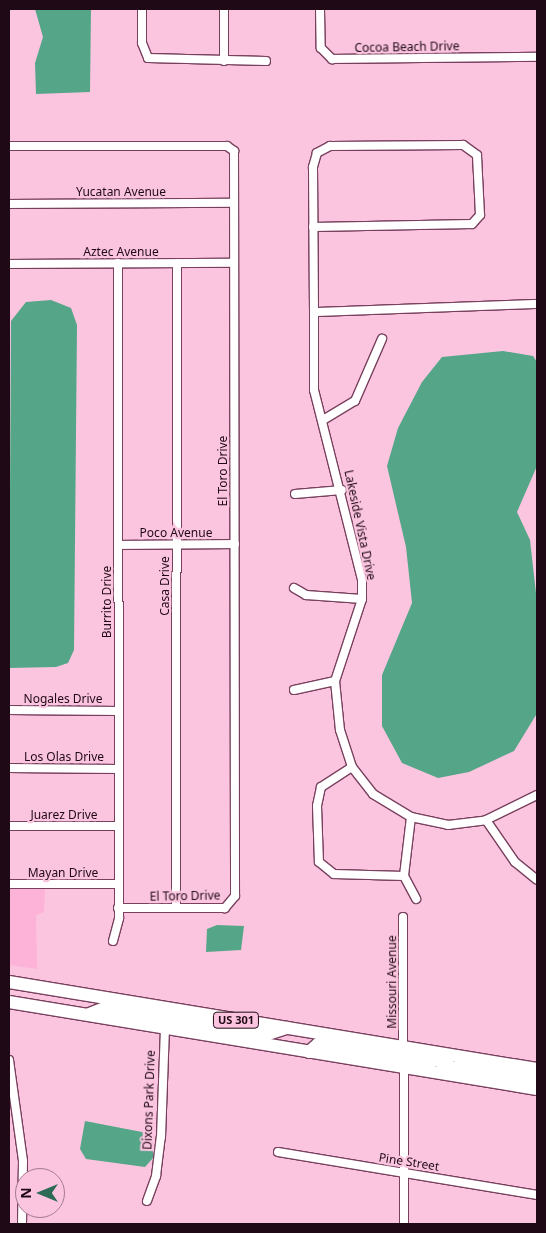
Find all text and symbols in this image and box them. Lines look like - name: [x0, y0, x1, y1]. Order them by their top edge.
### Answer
- street label: Cocoa Beach Drive: [354, 39, 460, 55]
- street label: Yucatan Avenue: [76, 185, 166, 199]
- street label: Aztec Avenue: [83, 245, 159, 259]
- street label: El Toro Drive: [216, 436, 230, 506]
- street label: Lakeside Vista Drive: [341, 469, 379, 581]
- street label: Poco Avenue: [140, 526, 212, 540]
- street label: Casa Drive: [158, 556, 172, 616]
- street label: Burrito Drive: [100, 566, 114, 638]
- street label: Nogales Drive: [24, 692, 102, 706]
- street label: Los Olas Drive: [24, 750, 104, 764]
- street label: Juarez Drive: [30, 808, 98, 822]
- street label: Mayan Drive: [28, 866, 98, 880]
- street label: El Toro Drive: [150, 888, 220, 904]
- street label: Missouri Avenue: [385, 935, 399, 1029]
- road number: US 301: [212, 1012, 260, 1028]
- street label: Dixons Park Drive: [140, 1050, 158, 1150]
- street label: Pine Street: [378, 1150, 440, 1174]
- north arrow: [15, 1168, 65, 1218]
- text: N: [16, 1187, 35, 1199]

